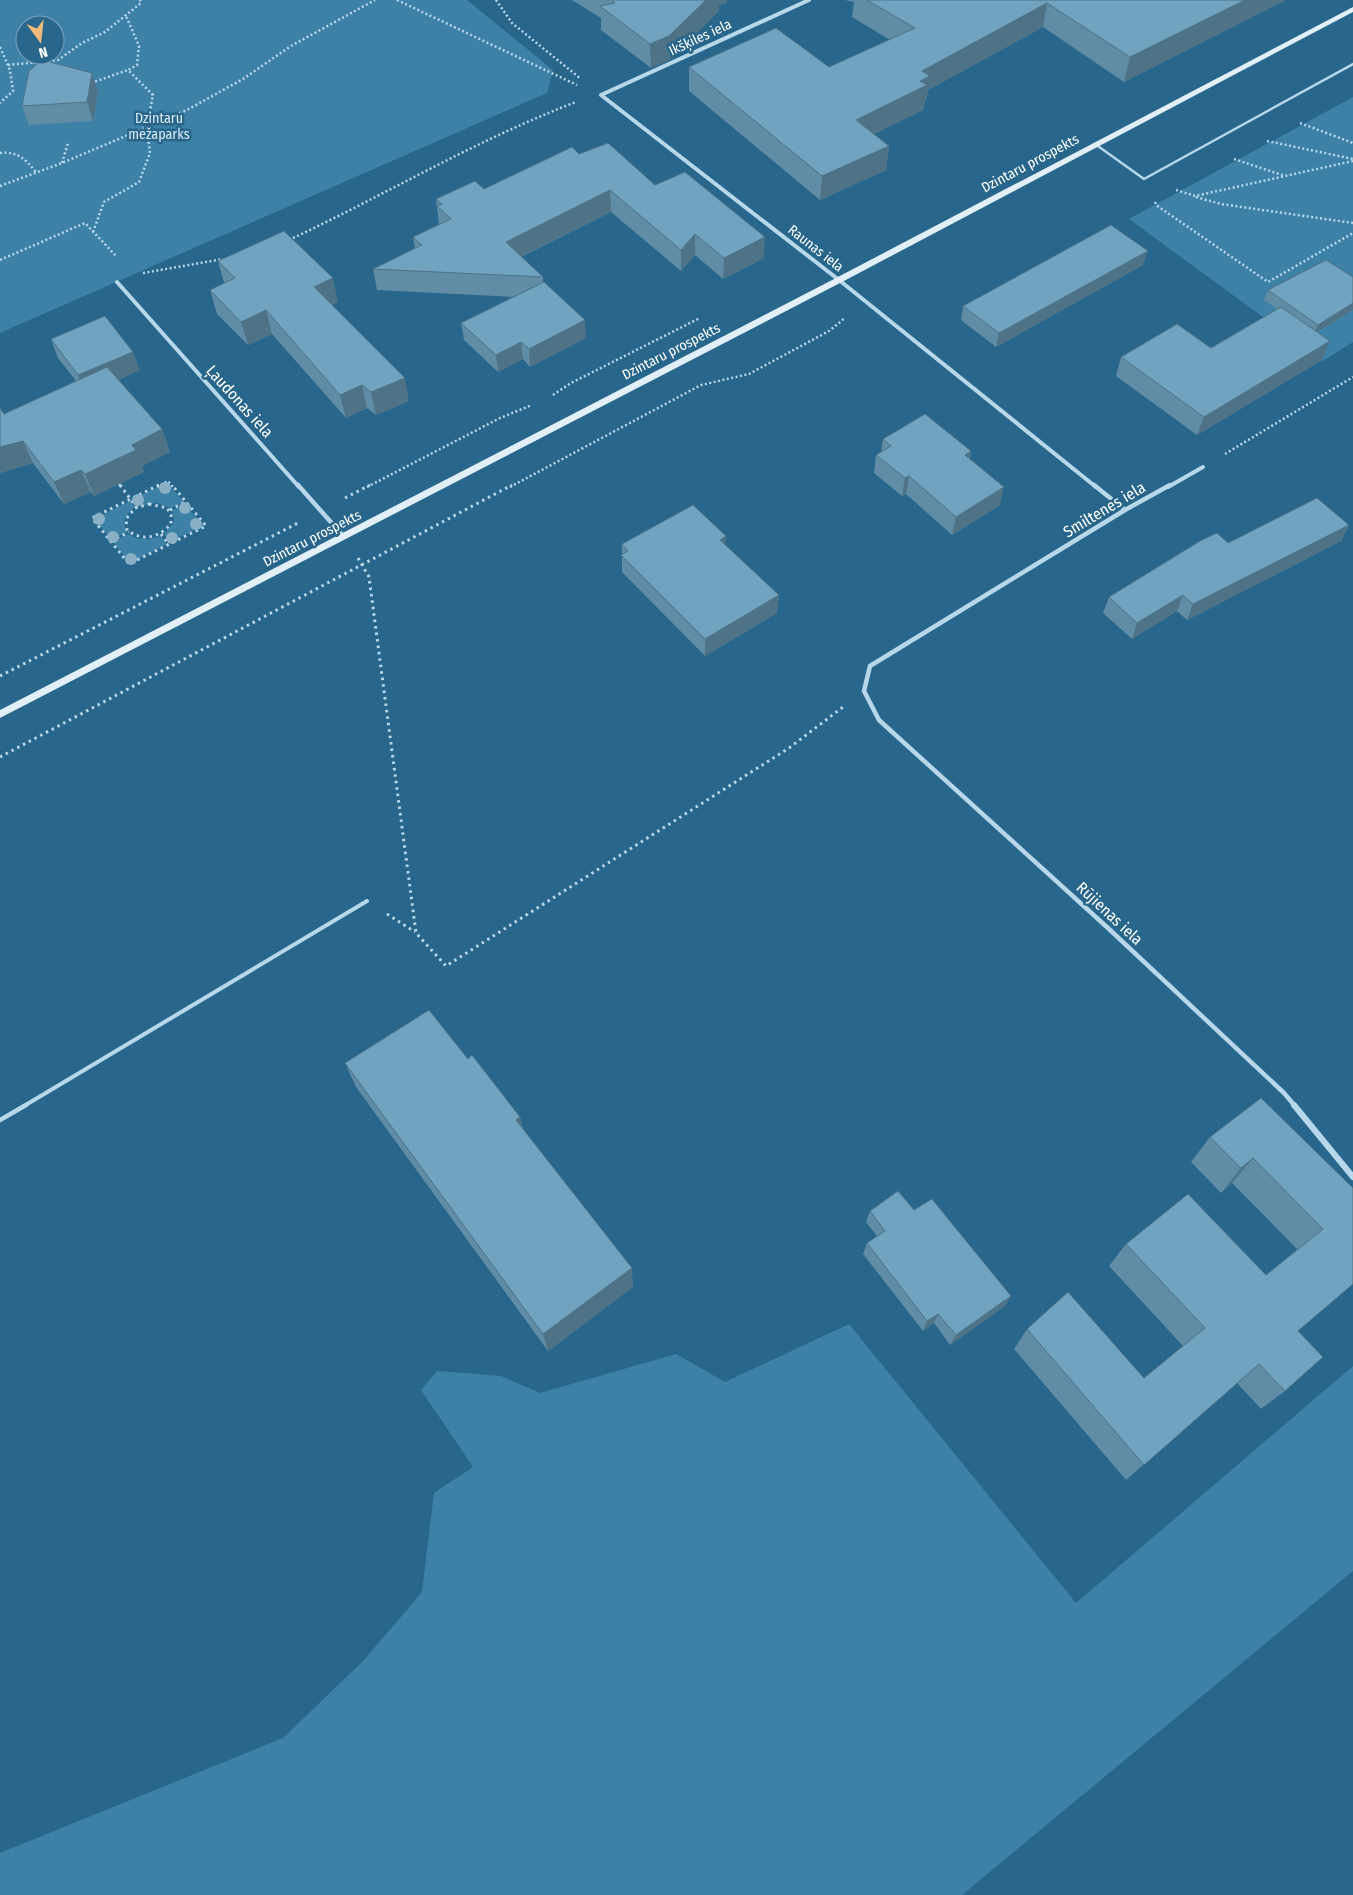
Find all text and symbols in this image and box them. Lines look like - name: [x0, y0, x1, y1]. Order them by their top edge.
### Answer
- north arrow: [15, 15, 65, 65]
- street label: Ikšķiles iela: [666, 16, 735, 60]
- text: N: [37, 43, 49, 61]
- park label: Dzintaru mežaparks: [128, 110, 190, 143]
- street label: Dzintaru prospekts: [979, 131, 1082, 196]
- street label: Raunas iela: [784, 221, 847, 275]
- street label: Dzintaru prospekts: [619, 319, 723, 384]
- street label: Ļaudonas iela: [201, 361, 277, 442]
- street label: Smiltenes iela: [1060, 477, 1149, 541]
- street label: Dzintaru prospekts: [260, 506, 364, 571]
- street label: Rūjienas iela: [1073, 878, 1147, 949]

